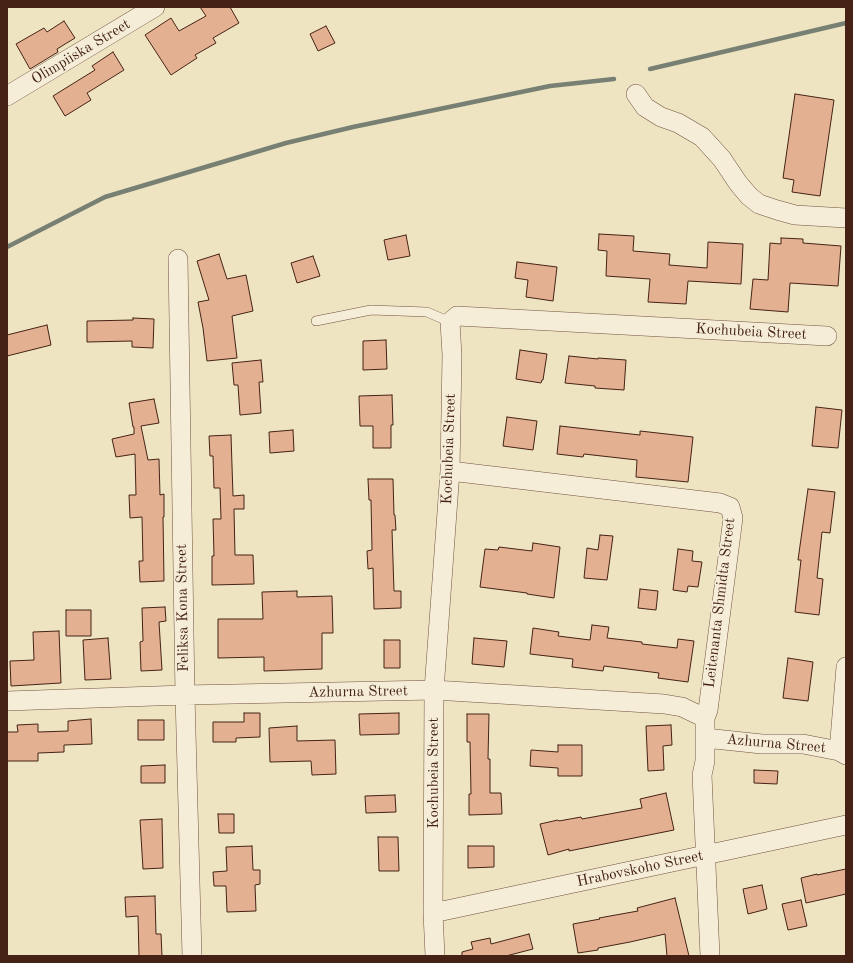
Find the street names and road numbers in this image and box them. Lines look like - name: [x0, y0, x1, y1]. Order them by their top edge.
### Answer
- street label: Olimpiiska Street: [28, 15, 134, 89]
- street label: Kochubeia Street: [695, 320, 807, 344]
- street label: Kochubeia Street: [438, 393, 460, 505]
- street label: Leitenanta Shmidta Street: [701, 517, 739, 689]
- street label: Feliksa Kona Street: [173, 544, 193, 672]
- street label: Azhurna Street: [308, 682, 408, 702]
- street label: Kochubeia Street: [425, 717, 443, 829]
- street label: Azhurna Street: [725, 731, 827, 757]
- street label: Hrabovskoho Street: [575, 847, 705, 891]

